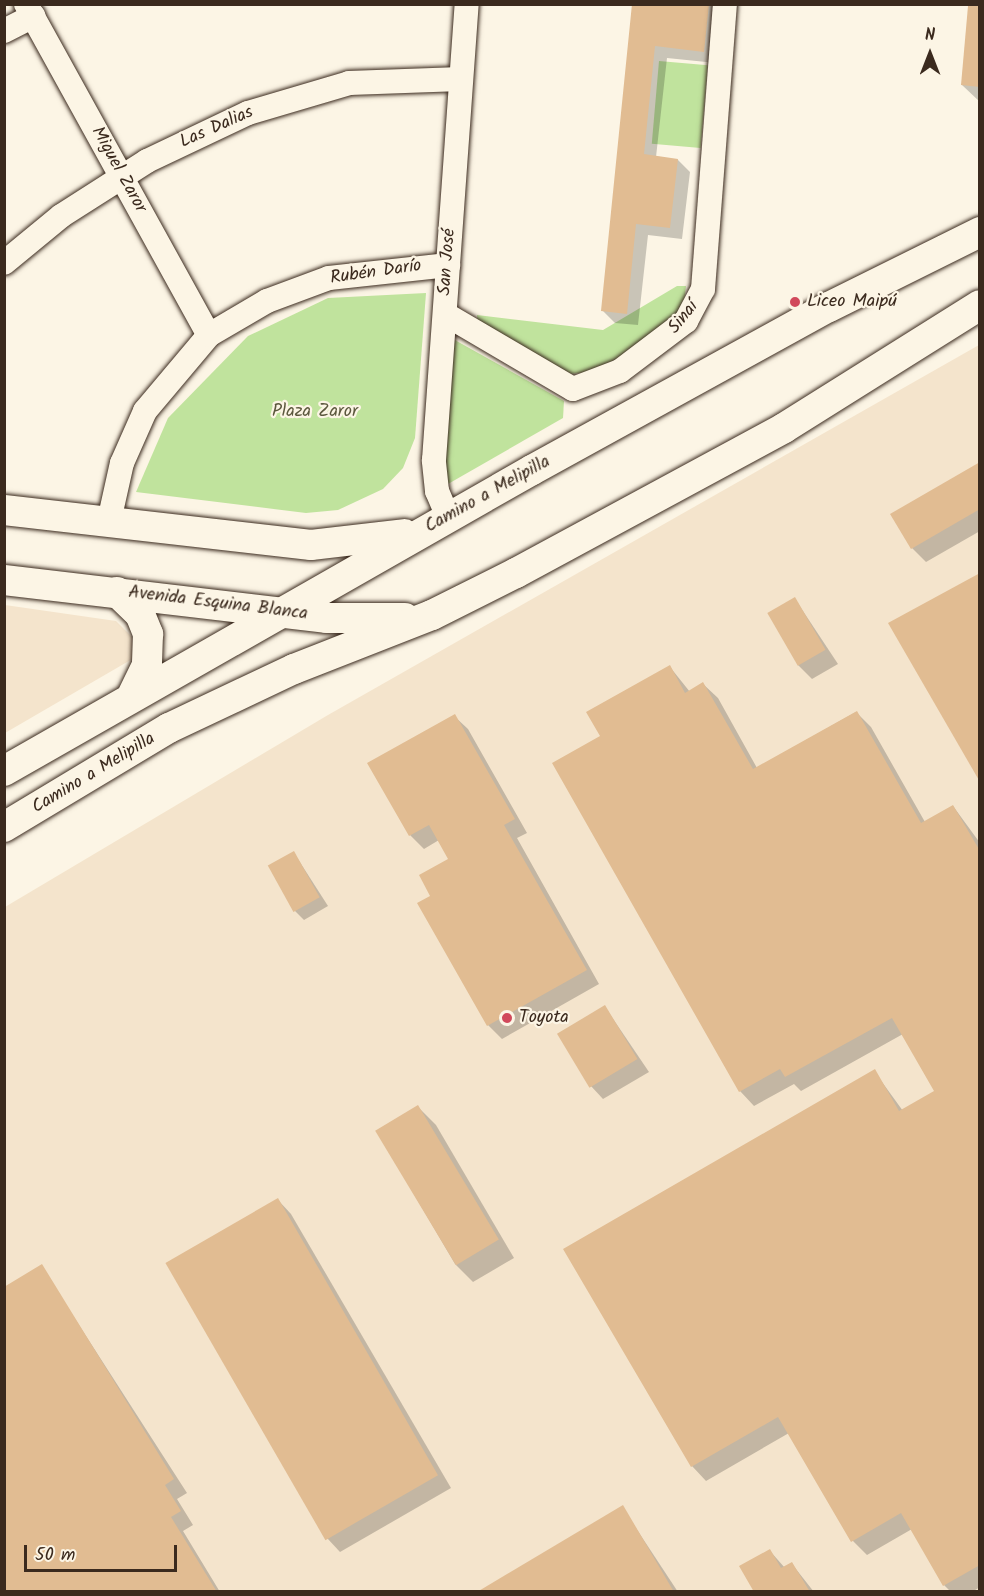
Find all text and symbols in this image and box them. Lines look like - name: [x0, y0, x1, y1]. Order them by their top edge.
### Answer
- text: N: [925, 23, 935, 48]
- north arrow: [900, 24, 960, 84]
- street label: Las Dalias: [177, 102, 257, 154]
- street label: Miguel Zaror: [86, 123, 150, 217]
- street label: San José: [435, 228, 461, 296]
- street label: Rubén Darío: [329, 256, 423, 290]
- place label: Liceo Maipú: [807, 291, 897, 313]
- marker: Liceo Maipú: [788, 295, 802, 309]
- street label: Sinaí: [664, 297, 704, 339]
- park label: Plaza Zaror: [272, 401, 358, 423]
- street label: Camino a Melipilla: [422, 452, 554, 538]
- street label: Avenida Esquina Blanca: [127, 582, 309, 626]
- street label: Camino a Melipilla: [29, 729, 159, 819]
- place label: Toyota: [519, 1007, 569, 1029]
- marker: Toyota: [500, 1011, 514, 1025]
- scale bar: [27, 1533, 180, 1571]
- text: 50 m: [35, 1541, 75, 1570]

